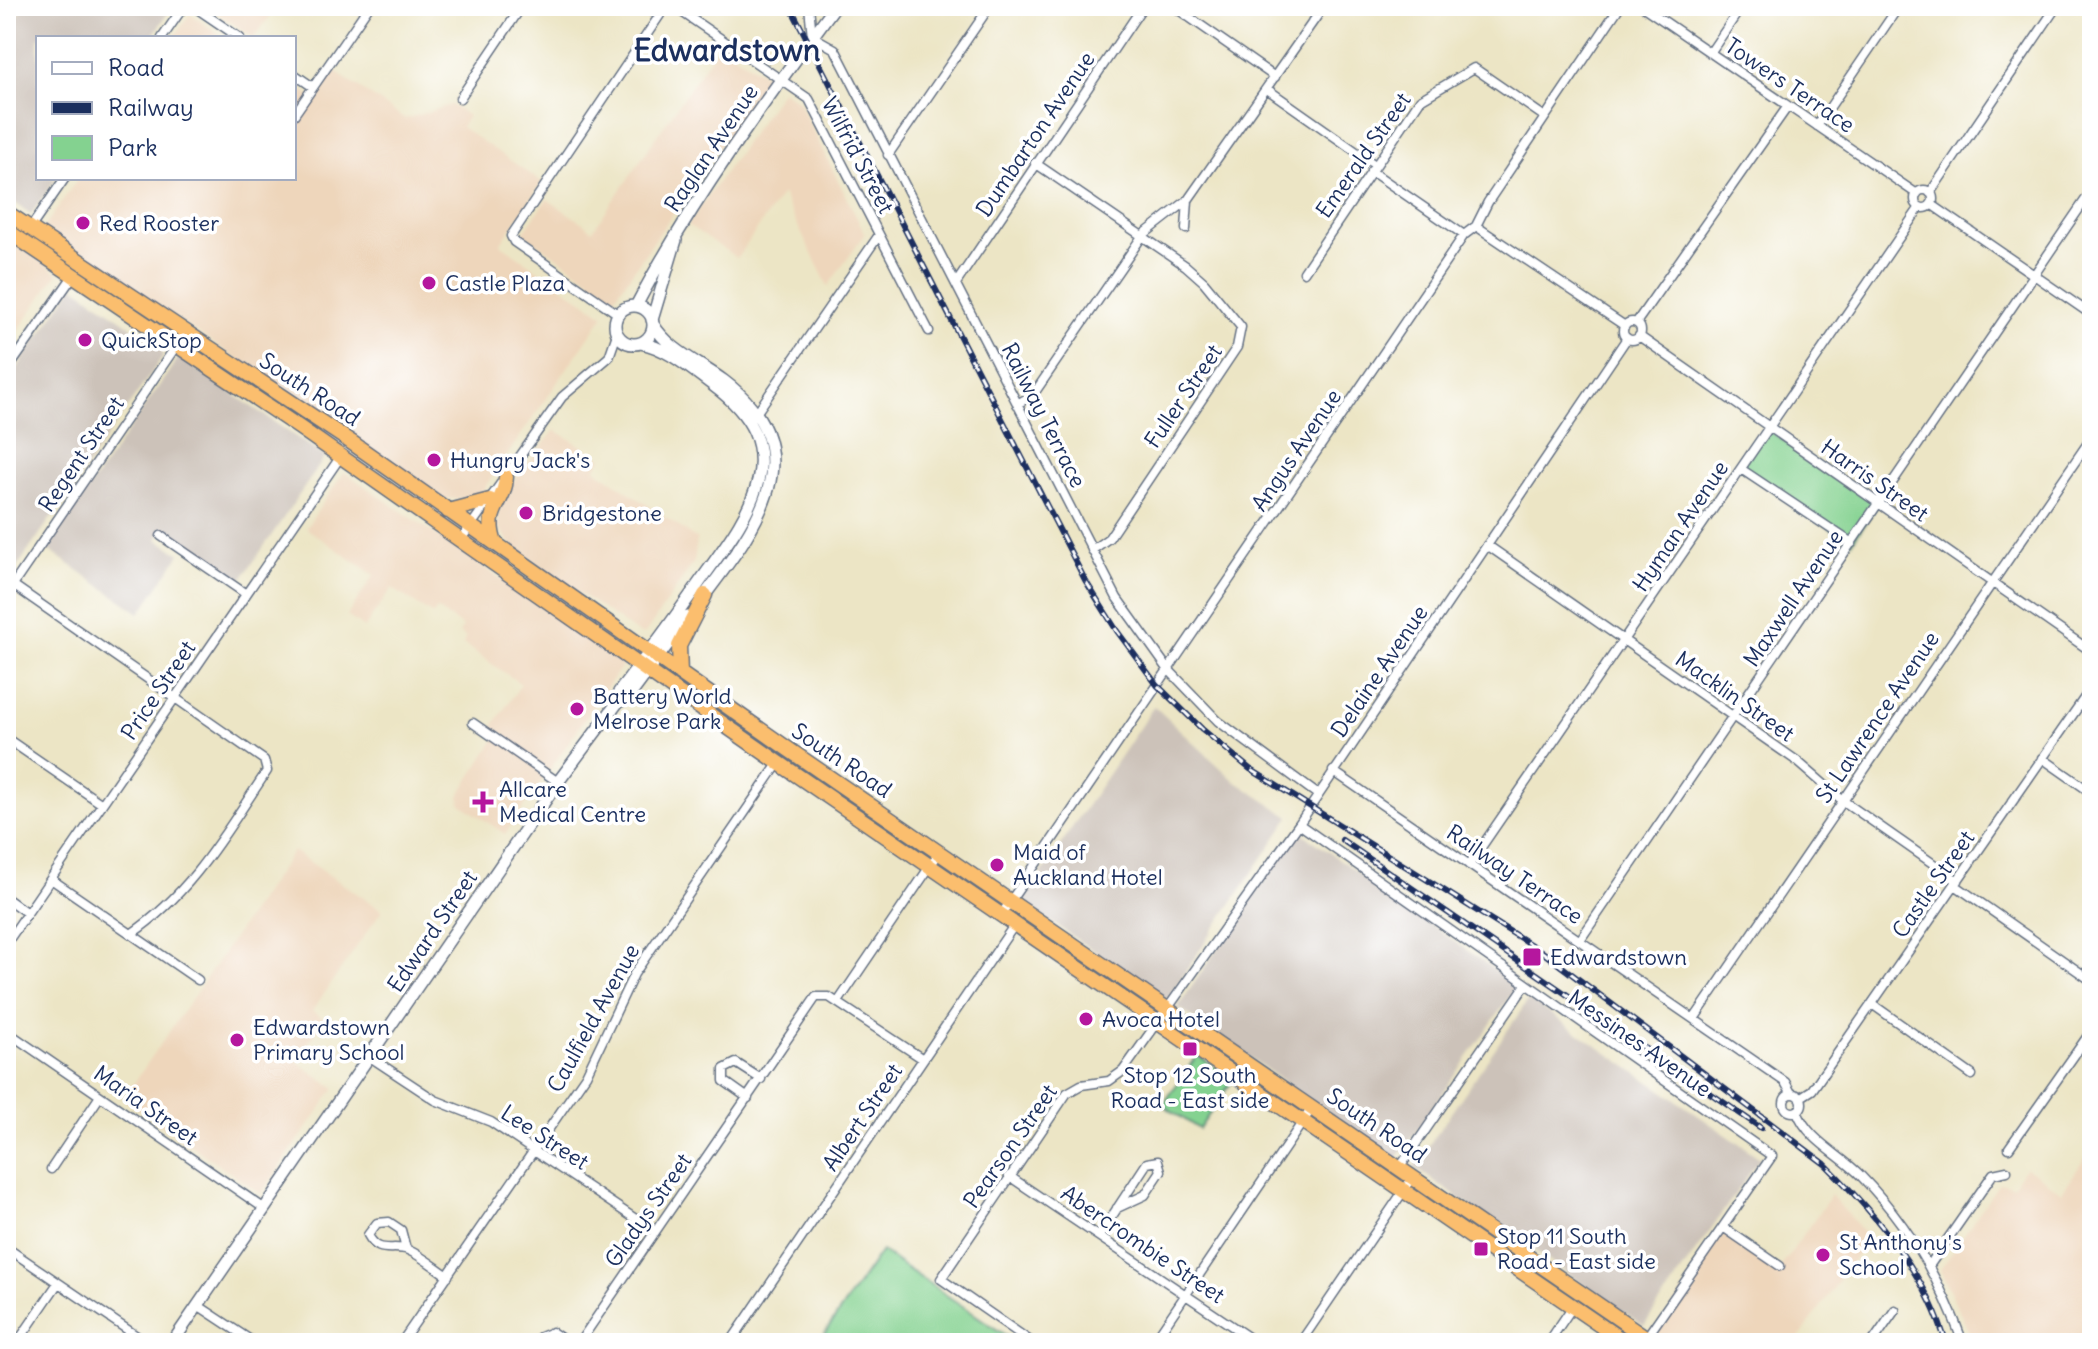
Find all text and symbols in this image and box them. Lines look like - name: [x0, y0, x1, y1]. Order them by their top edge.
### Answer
- district label: Edwardstown: [634, 31, 820, 69]
- street label: Towers Terrace: [1720, 31, 1860, 139]
- legend: [36, 36, 296, 180]
- street label: Dumbarton Avenue: [969, 46, 1101, 222]
- text: Road: [108, 52, 164, 82]
- street label: Raglan Avenue: [658, 79, 764, 217]
- street label: Emerald Street: [1309, 87, 1417, 223]
- text: Railway: [108, 92, 194, 122]
- street label: Wilfrid Street: [816, 92, 900, 218]
- text: Park: [108, 132, 158, 162]
- place label: Red Rooster: [99, 209, 219, 237]
- marker: Red Rooster: [74, 214, 92, 232]
- place label: Castle Plaza: [445, 269, 565, 297]
- marker: Castle Plaza: [420, 274, 438, 292]
- place label: QuickStop: [101, 326, 202, 354]
- marker: QuickStop: [76, 331, 94, 349]
- street label: Railway Terrace: [996, 338, 1092, 492]
- street label: Fuller Street: [1138, 339, 1228, 453]
- street label: South Road: [254, 346, 366, 432]
- street label: Angus Avenue: [1245, 384, 1347, 516]
- street label: Regent Street: [32, 391, 130, 517]
- street label: Harris Street: [1816, 433, 1934, 527]
- place label: Hungry Jack's: [450, 446, 590, 474]
- marker: Hungry Jack's: [425, 451, 443, 469]
- street label: Hyman Avenue: [1626, 455, 1734, 597]
- place label: Bridgestone: [542, 499, 662, 527]
- marker: Bridgestone: [517, 504, 535, 522]
- street label: Maxwell Avenue: [1737, 524, 1849, 672]
- street label: Delaine Avenue: [1324, 600, 1434, 742]
- street label: St Lawrence Avenue: [1809, 626, 1945, 808]
- street label: Price Street: [115, 635, 201, 745]
- street label: Macklin Street: [1670, 645, 1800, 747]
- place label: Battery World Melrose Park: [593, 682, 732, 735]
- marker: Battery World Melrose Park: [568, 700, 586, 718]
- street label: South Road: [787, 716, 897, 804]
- place label: Allcare Medical Centre: [499, 775, 646, 828]
- marker: Allcare Medical Centre: [474, 793, 492, 811]
- street label: Railway Terrace: [1441, 818, 1589, 930]
- street label: Castle Street: [1886, 825, 1980, 943]
- place label: Maid of Auckland Hotel: [1013, 838, 1163, 891]
- marker: Maid of Auckland Hotel: [988, 856, 1006, 874]
- street label: Edward Street: [381, 865, 483, 997]
- street label: Caulfield Avenue: [541, 939, 645, 1097]
- place label: Edwardstown: [1550, 943, 1687, 971]
- marker: Edwardstown: [1521, 946, 1543, 968]
- street label: Messines Avenue: [1563, 983, 1717, 1103]
- place label: Avoca Hotel: [1102, 1005, 1220, 1033]
- marker: Avoca Hotel: [1077, 1010, 1095, 1028]
- place label: Edwardstown Primary School: [253, 1013, 404, 1066]
- marker: Edwardstown Primary School: [228, 1031, 246, 1049]
- marker: Stop 12 South Road - East side: [1181, 1040, 1199, 1058]
- street label: Albert Street: [816, 1058, 908, 1176]
- street label: Maria Street: [89, 1059, 203, 1151]
- place label: Stop 12 South Road - East side: [1111, 1061, 1269, 1114]
- street label: Pearson Street: [957, 1079, 1063, 1213]
- street label: South Road: [1322, 1081, 1432, 1169]
- street label: Lee Street: [496, 1098, 594, 1176]
- street label: Gladys Street: [598, 1148, 698, 1272]
- street label: Abercrombie Street: [1056, 1179, 1230, 1309]
- place label: Stop 11 South Road - East side: [1497, 1222, 1656, 1275]
- place label: St Anthony's School: [1839, 1228, 1962, 1281]
- marker: Stop 11 South Road - East side: [1472, 1240, 1490, 1258]
- marker: St Anthony's School: [1814, 1246, 1832, 1264]

